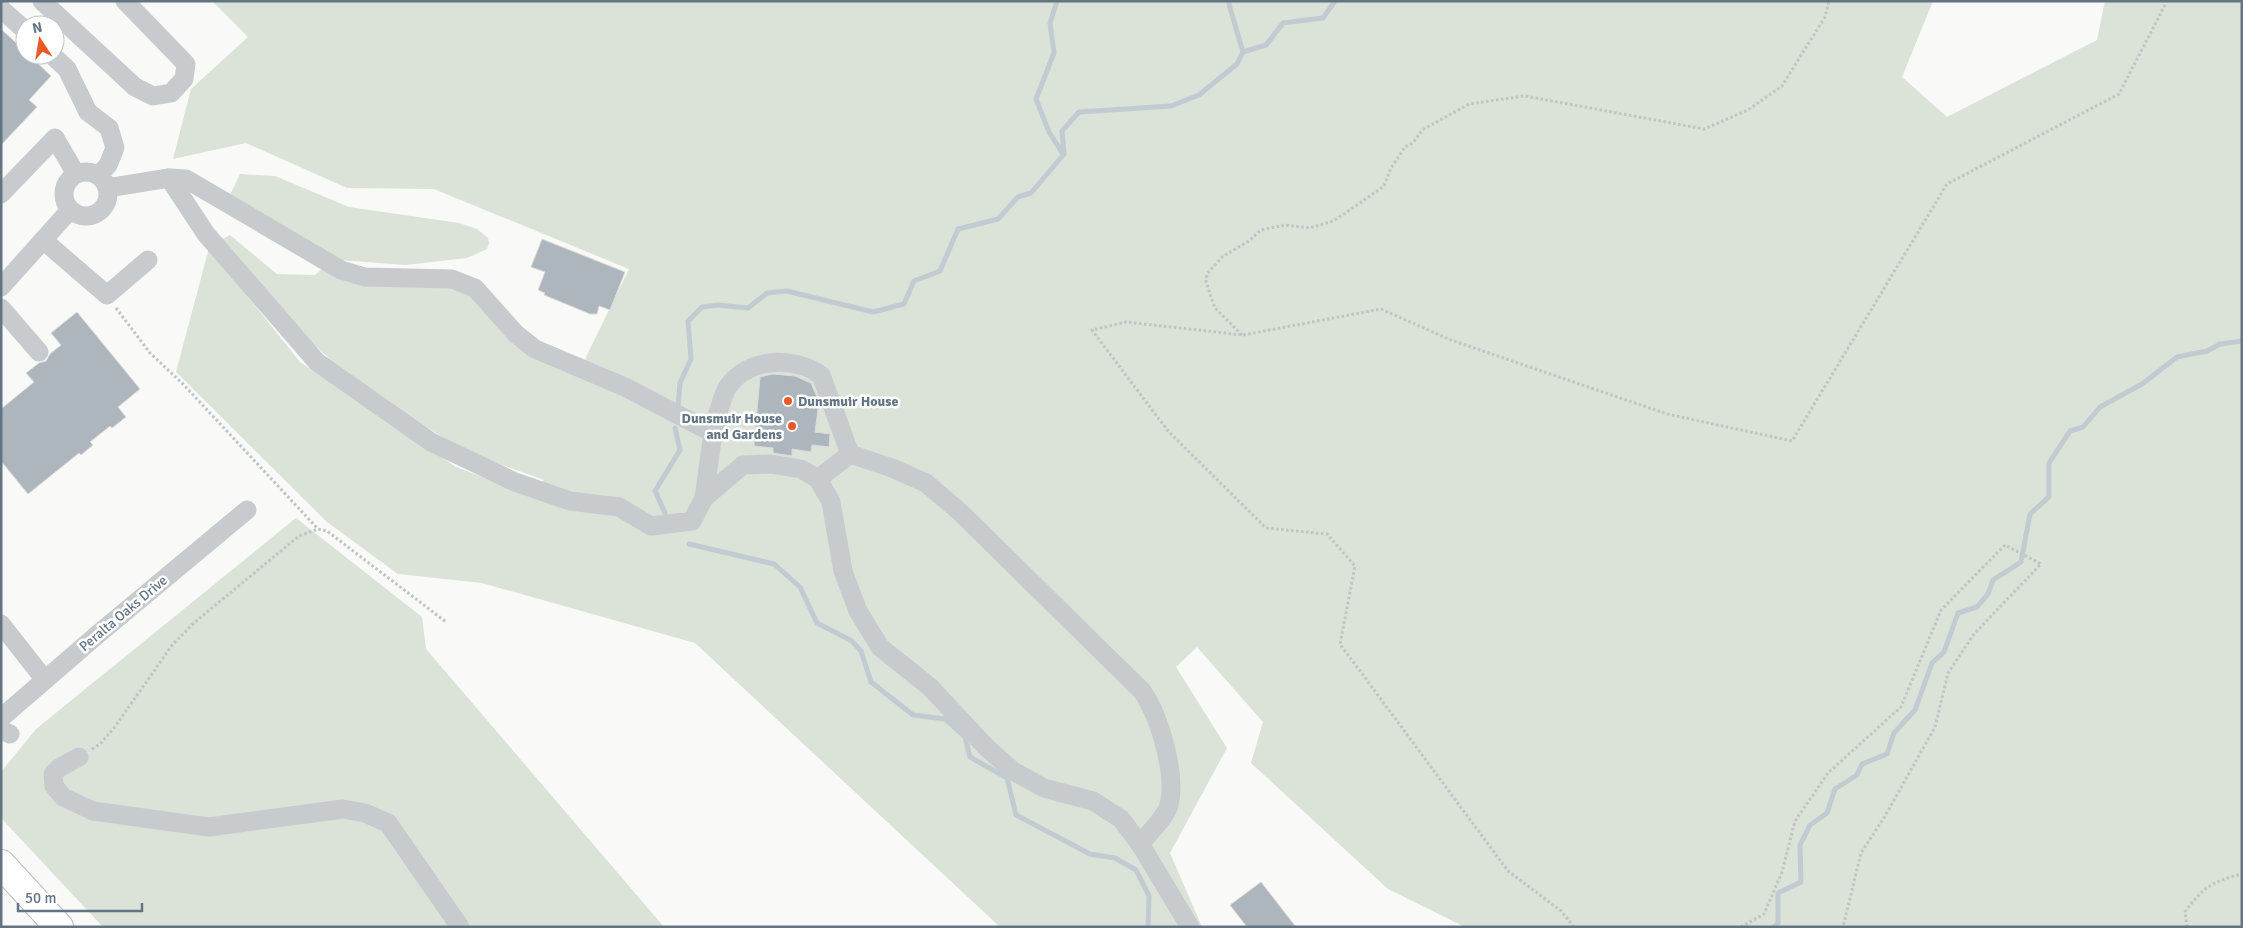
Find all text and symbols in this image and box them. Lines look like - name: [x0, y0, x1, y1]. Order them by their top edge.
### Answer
- north arrow: [15, 15, 65, 65]
- text: N: [31, 18, 44, 37]
- place label: Dunsmuir House: [798, 393, 899, 410]
- marker: Dunsmuir House: [782, 395, 794, 407]
- place label: Dunsmuir House and Gardens: [682, 410, 782, 443]
- marker: Dunsmuir House and Gardens: [786, 420, 798, 432]
- street label: Peralta Oaks Drive: [76, 572, 171, 655]
- scale bar: [18, 880, 141, 912]
- text: 50 m: [25, 889, 56, 907]

